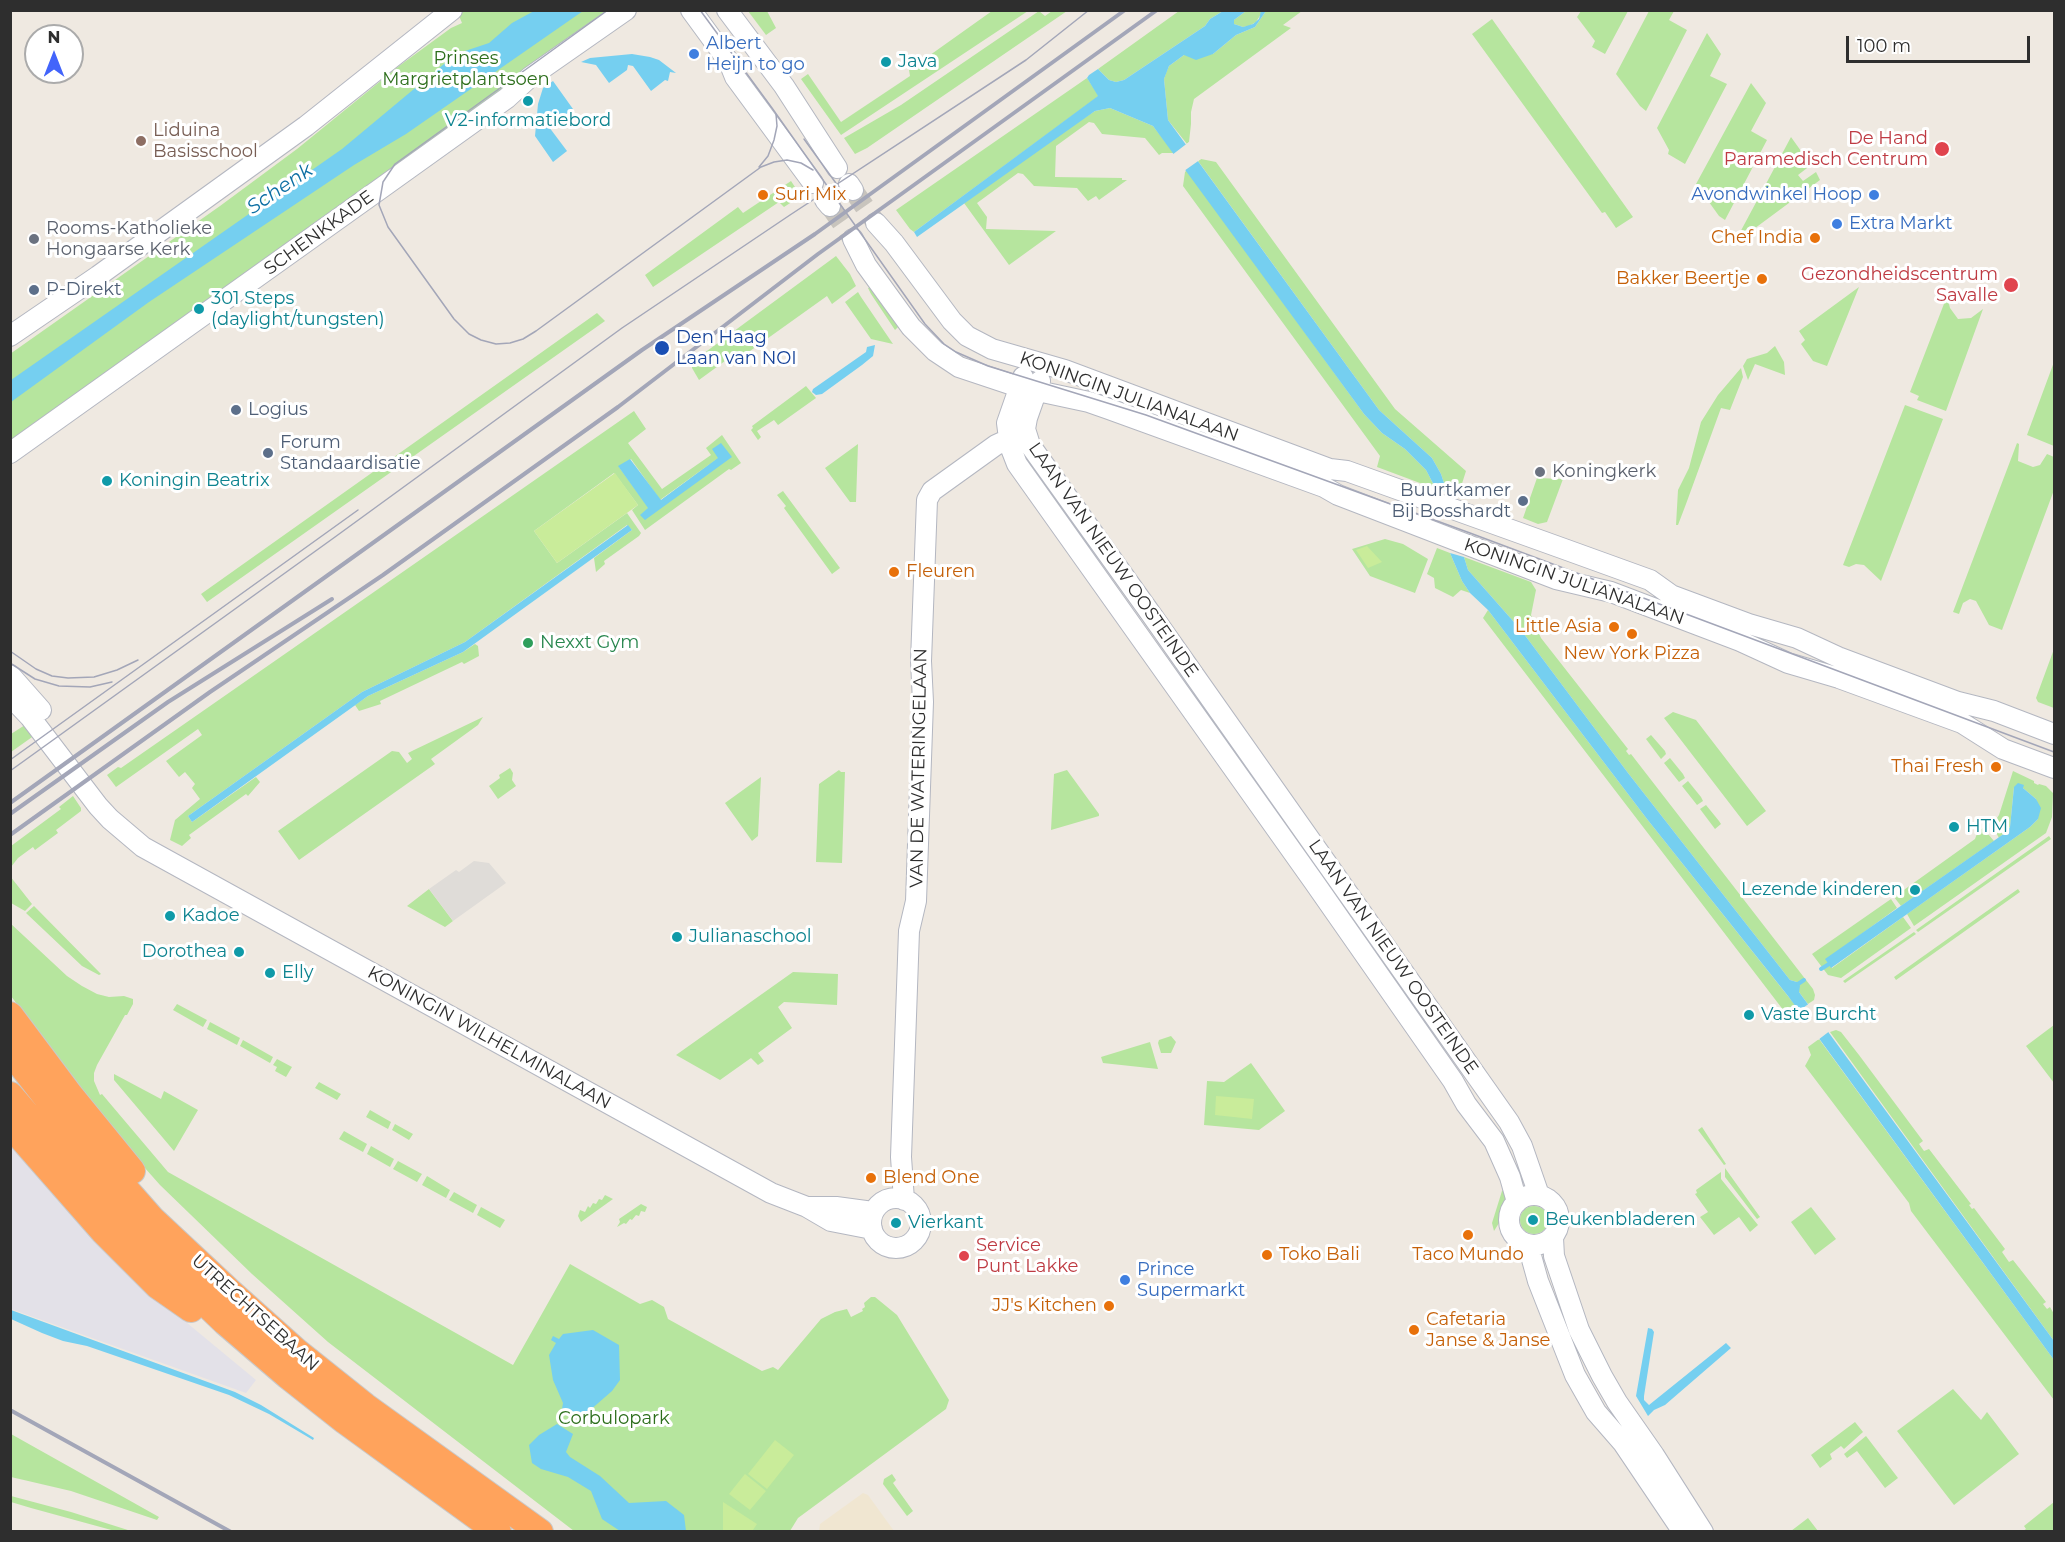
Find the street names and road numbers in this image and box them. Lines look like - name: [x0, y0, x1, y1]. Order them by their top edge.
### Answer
- street label: SCHENKKADE: [260, 186, 378, 280]
- street label: KONINGIN JULIANALAAN: [1017, 347, 1241, 447]
- street label: LAAN VAN NIEUW OOSTEINDE: [1023, 438, 1203, 682]
- street label: KONINGIN JULIANALAAN: [1461, 534, 1687, 630]
- street label: VAN DE WATERINGELAAN: [906, 648, 932, 888]
- street label: LAAN VAN NIEUW OOSTEINDE: [1303, 835, 1483, 1079]
- street label: KONINGIN WILHELMINALAAN: [364, 962, 614, 1114]
- street label: UTRECHTSEBAAN: [187, 1250, 323, 1376]

